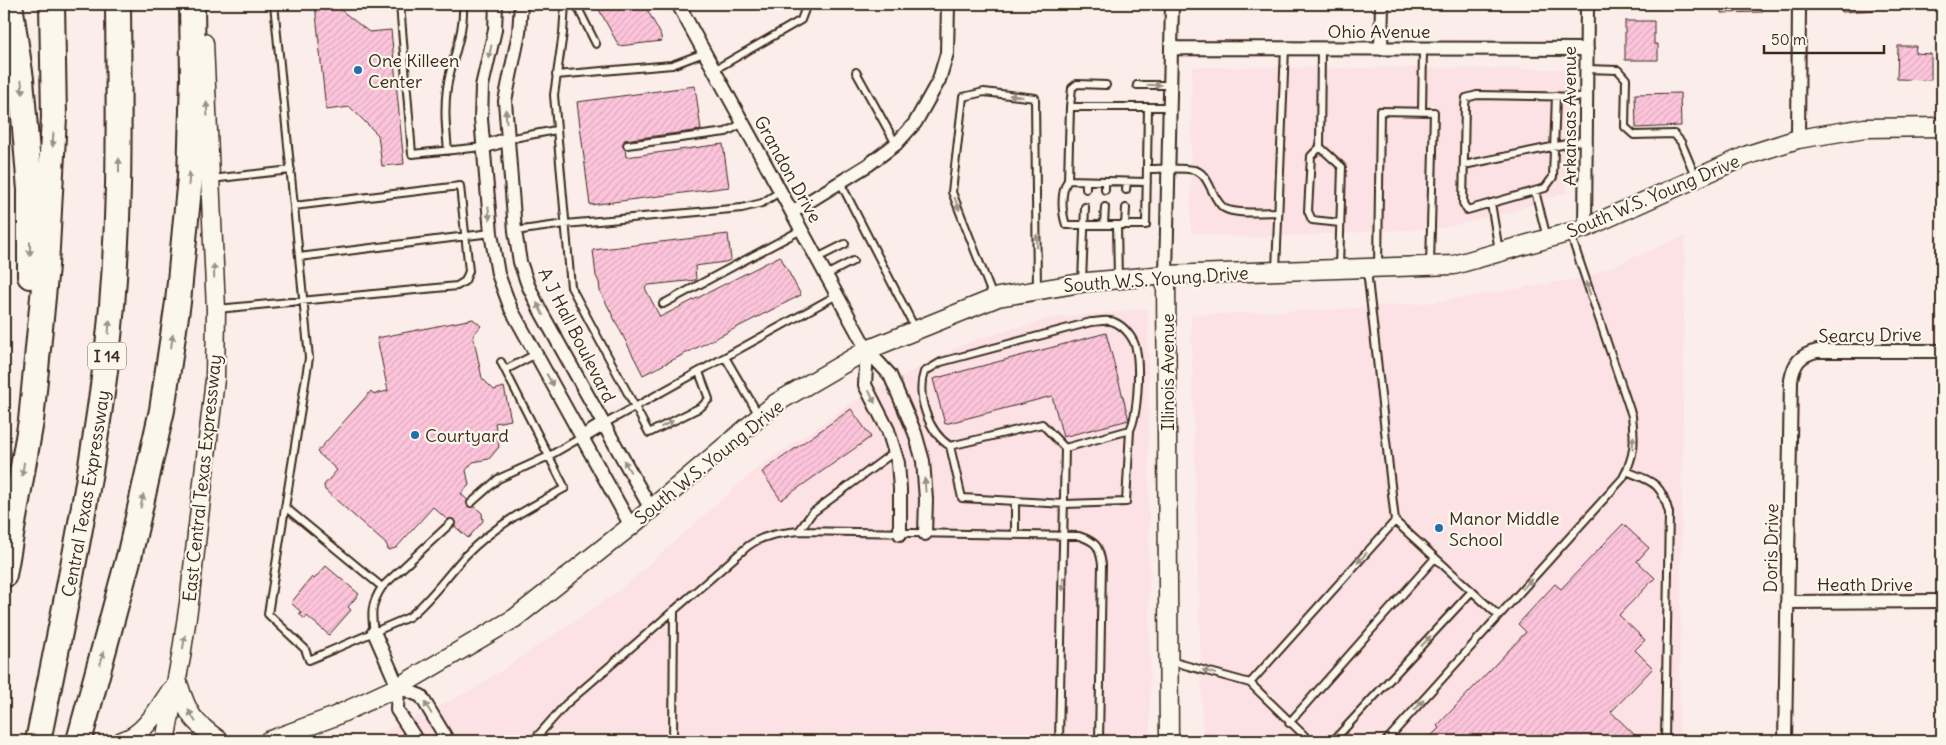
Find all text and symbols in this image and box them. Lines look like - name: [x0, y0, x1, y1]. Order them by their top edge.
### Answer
- street label: Ohio Avenue: [1327, 20, 1431, 43]
- scale bar: [1764, 22, 1884, 54]
- text: 50 m: [1771, 30, 1806, 49]
- one-way arrow: [486, 44, 494, 59]
- street label: Arkansas Avenue: [1558, 46, 1581, 186]
- place label: One Killeen Center: [368, 49, 459, 93]
- marker: One Killeen Center: [352, 64, 364, 76]
- one-way arrow: [18, 79, 26, 95]
- one-way arrow: [1146, 81, 1162, 89]
- one-way arrow: [1008, 92, 1024, 100]
- one-way arrow: [202, 101, 210, 117]
- one-way arrow: [502, 108, 510, 124]
- street label: Grandon Drive: [749, 111, 827, 227]
- one-way arrow: [48, 132, 56, 148]
- street label: South W.S. Young Drive: [1563, 149, 1743, 243]
- one-way arrow: [115, 156, 123, 172]
- one-way arrow: [186, 171, 194, 187]
- one-way arrow: [953, 197, 961, 211]
- one-way arrow: [486, 205, 494, 221]
- one-way arrow: [1033, 233, 1041, 249]
- one-way arrow: [26, 241, 34, 257]
- street label: South W.S. Young Drive: [1063, 261, 1249, 297]
- one-way arrow: [210, 263, 218, 279]
- street label: A J Hall Boulevard: [533, 264, 621, 406]
- one-way arrow: [1584, 280, 1591, 295]
- one-way arrow: [536, 302, 544, 316]
- street label: Illinois Avenue: [1156, 313, 1179, 431]
- one-way arrow: [105, 319, 113, 335]
- street label: Searcy Drive: [1818, 323, 1922, 347]
- one-way arrow: [168, 333, 176, 349]
- road number: I 14: [88, 342, 126, 370]
- street label: East Central Texas Expressway: [178, 353, 226, 603]
- one-way arrow: [546, 373, 554, 387]
- street label: Central Texas Expressway: [56, 389, 114, 599]
- one-way arrow: [867, 390, 876, 405]
- street label: South W.S. Young Drive: [630, 395, 788, 529]
- one-way arrow: [659, 420, 674, 428]
- place label: Courtyard: [425, 424, 509, 447]
- marker: Courtyard: [409, 429, 421, 441]
- one-way arrow: [1630, 434, 1638, 450]
- one-way arrow: [623, 459, 631, 474]
- one-way arrow: [18, 462, 26, 478]
- one-way arrow: [920, 477, 928, 493]
- one-way arrow: [138, 493, 146, 508]
- street label: Doris Drive: [1759, 503, 1783, 593]
- place label: Manor Middle School: [1449, 507, 1559, 551]
- marker: Manor Middle School: [1433, 522, 1445, 534]
- one-way arrow: [1357, 551, 1368, 564]
- street label: Heath Drive: [1817, 573, 1913, 596]
- one-way arrow: [1059, 577, 1067, 593]
- one-way arrow: [1522, 578, 1533, 591]
- one-way arrow: [180, 633, 188, 649]
- one-way arrow: [1420, 636, 1432, 648]
- one-way arrow: [98, 650, 106, 665]
- one-way arrow: [1202, 667, 1217, 675]
- one-way arrow: [1413, 699, 1425, 711]
- one-way arrow: [424, 702, 433, 715]
- one-way arrow: [187, 709, 196, 722]

